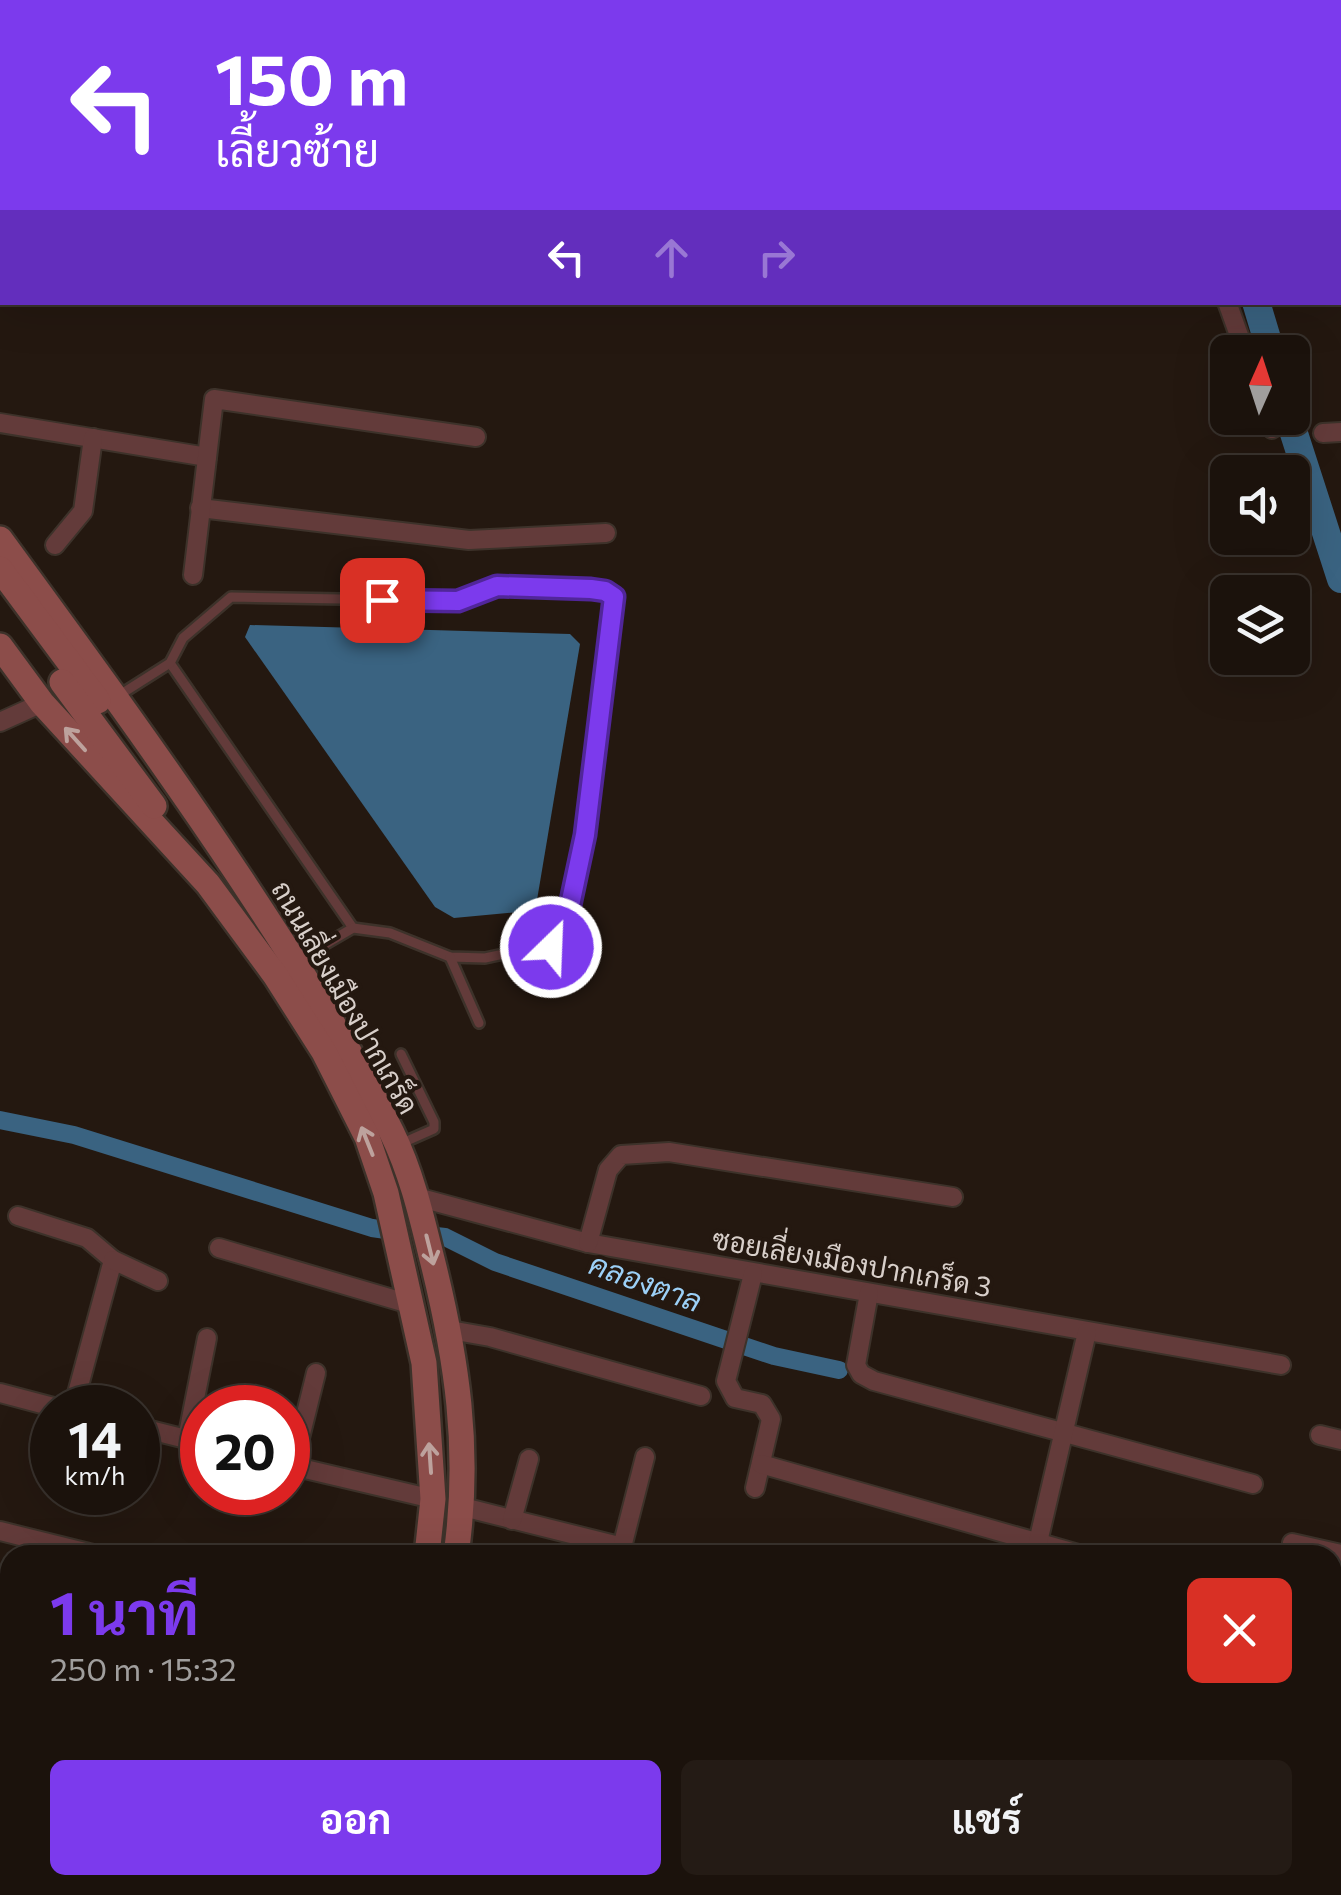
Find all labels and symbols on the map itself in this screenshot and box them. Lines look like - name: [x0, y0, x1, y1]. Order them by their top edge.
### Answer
- north arrow: [1210, 335, 1310, 435]
- pin: [340, 558, 425, 643]
- one-way arrow: [63, 727, 86, 752]
- street label: ถนนเลี่ยงเมืองปากเกร็ด: [265, 871, 432, 1120]
- position arrow: [499, 895, 603, 999]
- one-way arrow: [357, 1126, 375, 1156]
- street label: ซอยเลี่ยงเมืองปากเกร็ด 3: [710, 1215, 995, 1303]
- one-way arrow: [422, 1233, 440, 1265]
- water label: คลองตาล: [585, 1244, 707, 1318]
- speed limit sign: 20: [180, 1385, 310, 1515]
- one-way arrow: [421, 1442, 440, 1474]

